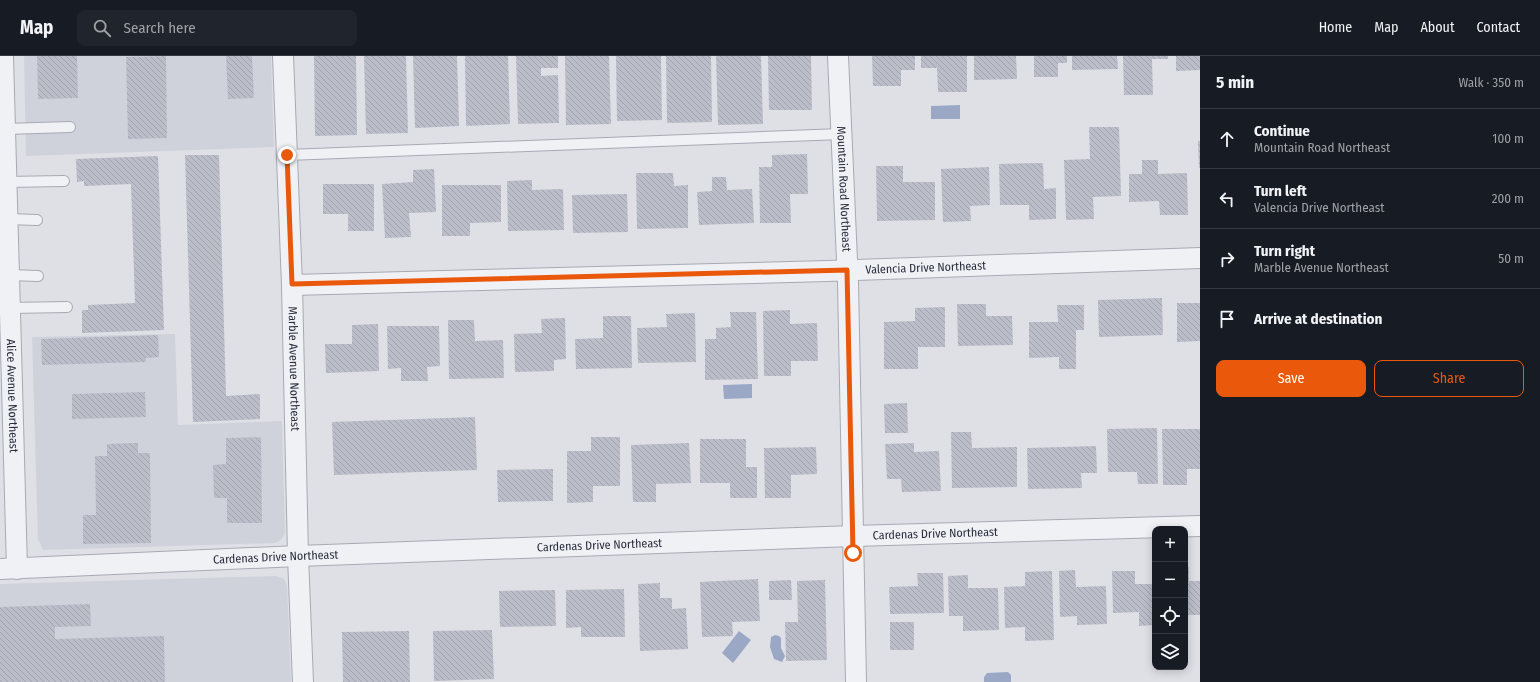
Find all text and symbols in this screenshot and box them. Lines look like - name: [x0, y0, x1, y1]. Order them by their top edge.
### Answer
- search box: [77, 10, 357, 46]
- text: Map: [20, 16, 53, 39]
- icon: search: [91, 17, 113, 39]
- text: Search here: [123, 19, 196, 37]
- text: Home: [1319, 19, 1352, 36]
- text: Map: [1374, 19, 1398, 36]
- text: About: [1420, 19, 1455, 36]
- text: Contact: [1477, 19, 1520, 36]
- text: 5 min: [1216, 72, 1254, 93]
- text: Walk · 350 m: [1458, 75, 1524, 90]
- text: Continue: [1254, 122, 1310, 140]
- street label: Mountain Road Northeast: [834, 126, 854, 252]
- icon: ahead: [1216, 128, 1238, 150]
- text: 100 m: [1492, 131, 1524, 146]
- text: Mountain Road Northeast: [1254, 140, 1390, 155]
- route end: [278, 146, 296, 164]
- text: Turn left: [1254, 182, 1307, 200]
- icon: left: [1216, 188, 1238, 210]
- text: 200 m: [1492, 191, 1524, 206]
- text: Valencia Drive Northeast: [1254, 200, 1385, 215]
- text: Turn right: [1254, 242, 1315, 260]
- icon: right: [1216, 248, 1238, 270]
- text: 50 m: [1498, 251, 1524, 266]
- street label: Valencia Drive Northeast: [865, 258, 986, 277]
- text: Marble Avenue Northeast: [1254, 260, 1389, 275]
- street label: Marble Avenue Northeast: [285, 306, 302, 431]
- icon: arrive: [1216, 308, 1238, 330]
- text: Arrive at destination: [1254, 310, 1382, 328]
- street label: Alice Avenue Northeast: [4, 339, 21, 453]
- button: Save: [1216, 360, 1366, 397]
- button: Share: [1374, 360, 1524, 397]
- street label: Cardenas Drive Northeast: [873, 525, 998, 542]
- map controls: [1152, 526, 1188, 670]
- button: +: [1152, 526, 1188, 562]
- street label: Cardenas Drive Northeast: [537, 536, 662, 554]
- route start: [844, 544, 862, 562]
- street label: Cardenas Drive Northeast: [213, 548, 339, 567]
- button: −: [1152, 562, 1188, 598]
- button: locate: [1152, 598, 1188, 634]
- button: layers: [1152, 634, 1188, 670]

